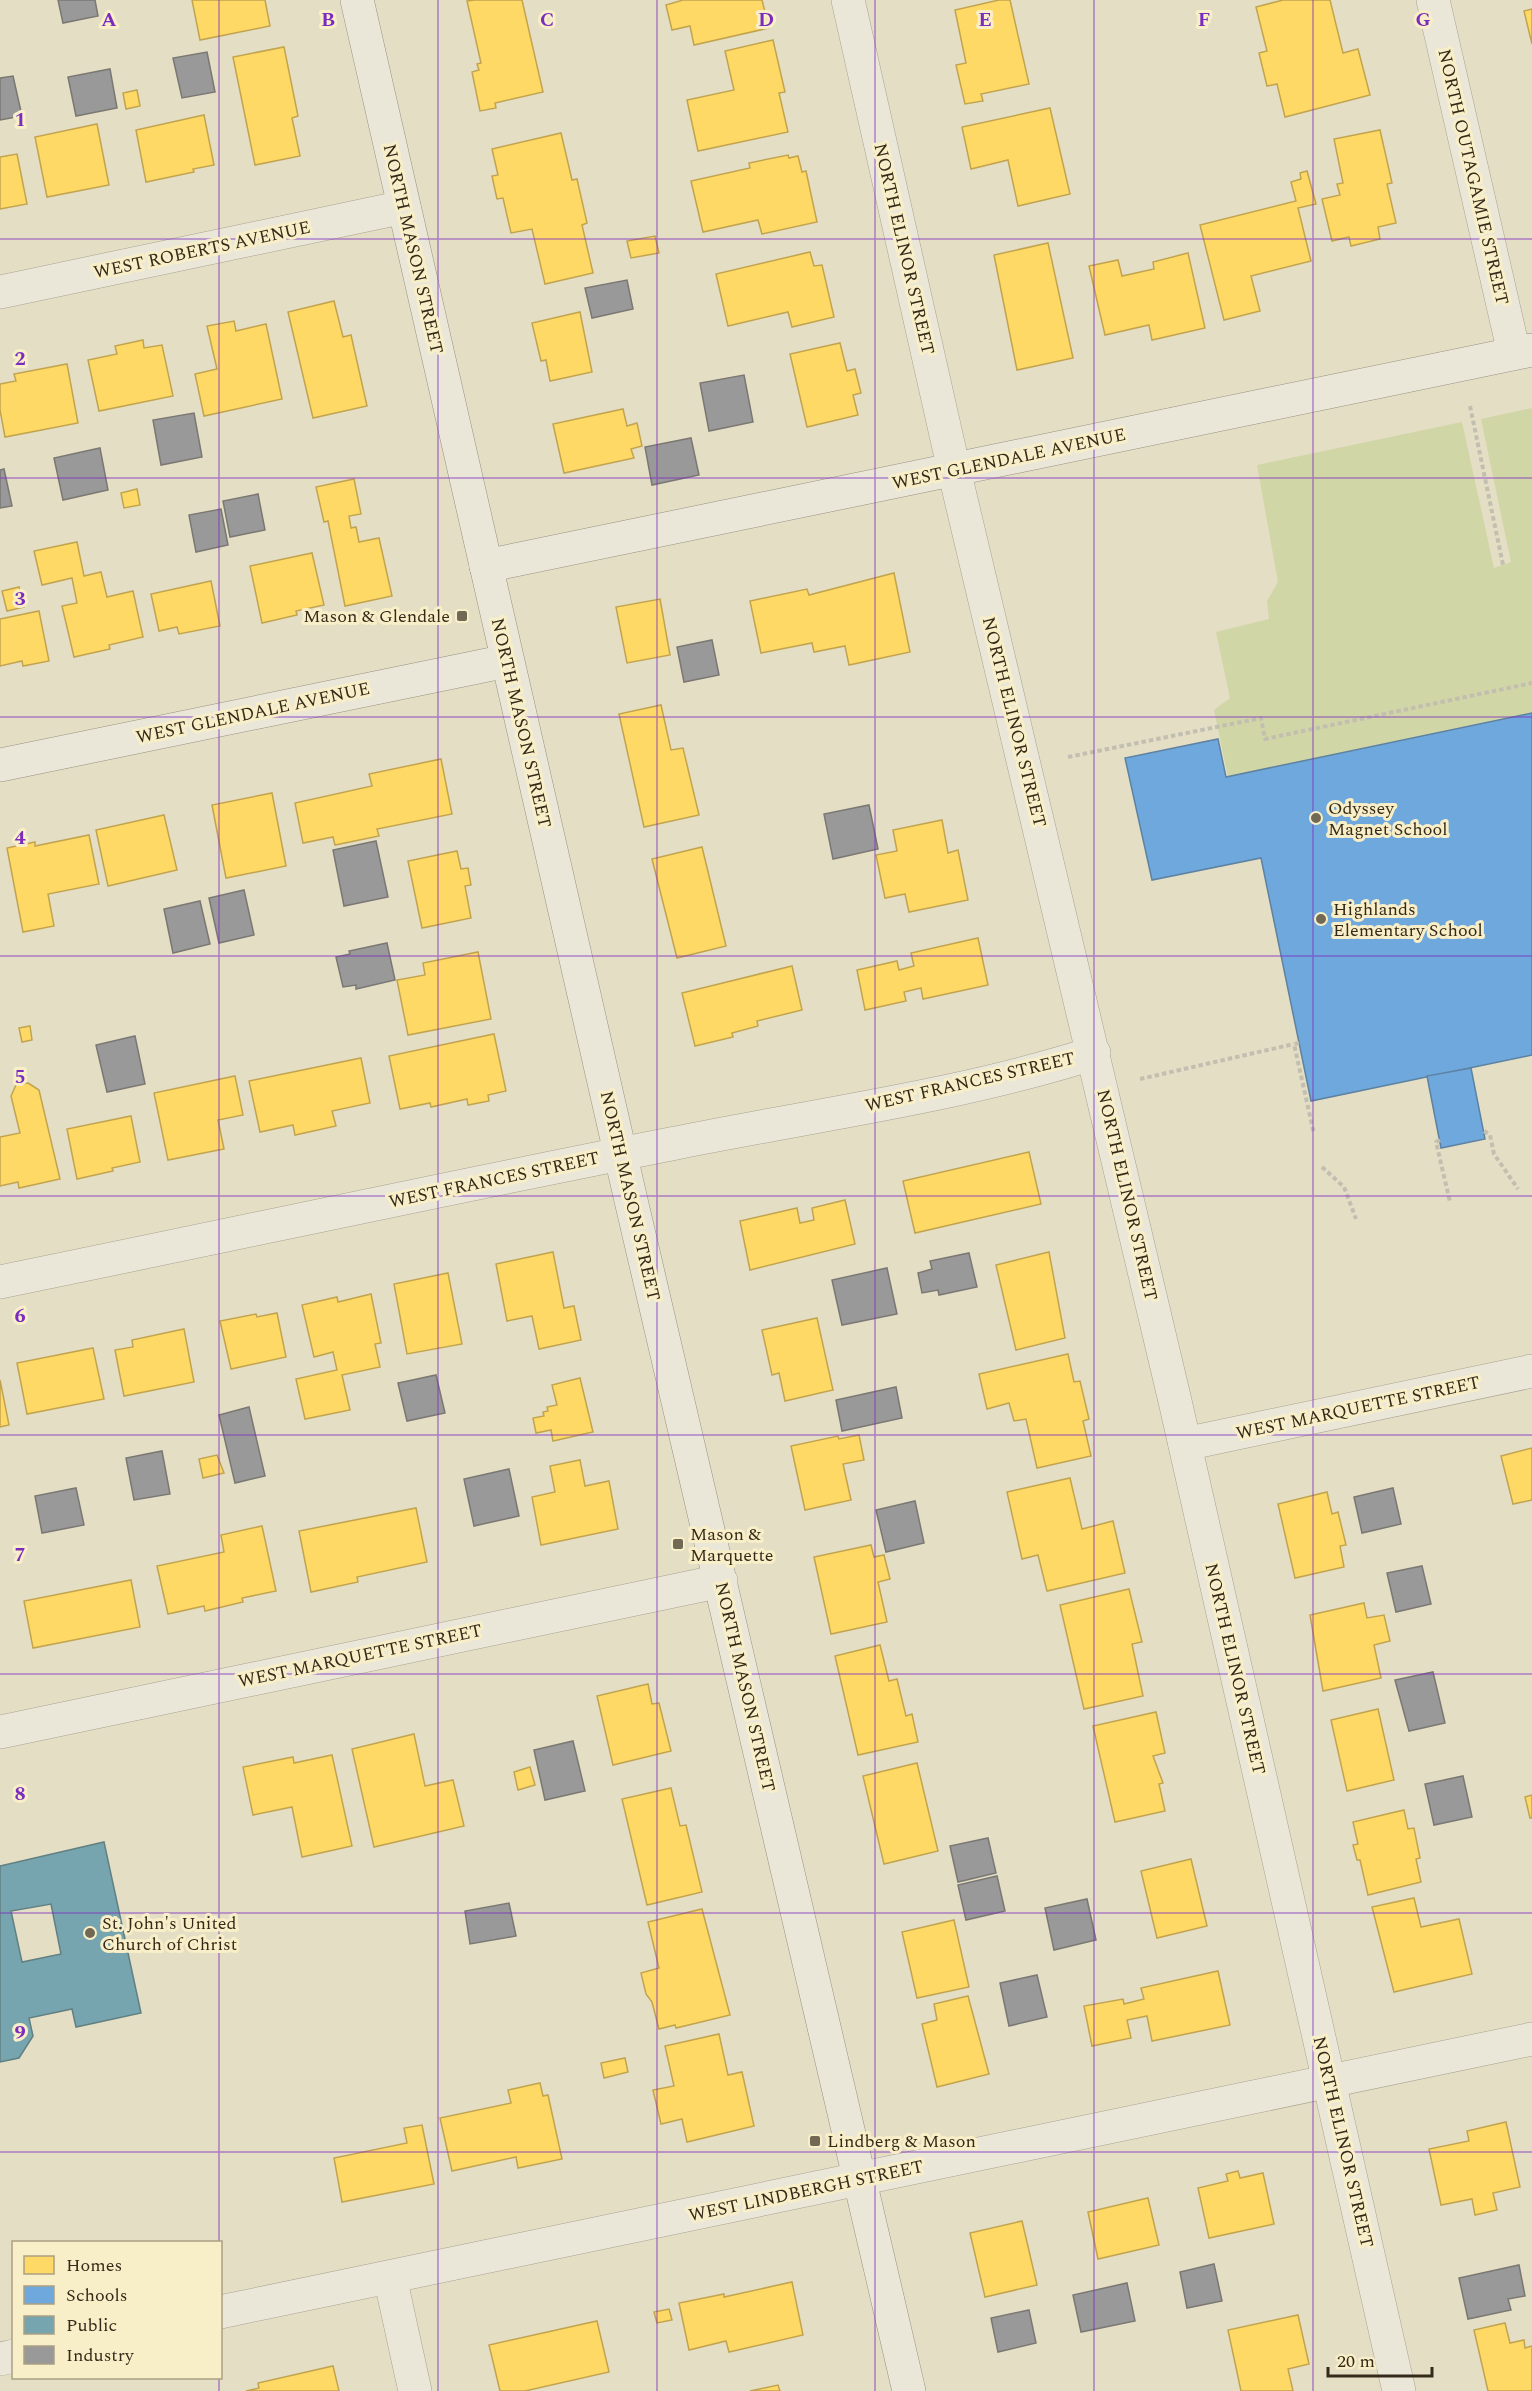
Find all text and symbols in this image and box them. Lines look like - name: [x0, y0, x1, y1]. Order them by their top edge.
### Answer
- text: A: [101, 5, 117, 35]
- text: B: [321, 5, 335, 35]
- text: C: [540, 5, 554, 35]
- text: D: [758, 5, 774, 35]
- text: E: [978, 5, 992, 35]
- text: F: [1198, 5, 1210, 35]
- text: G: [1415, 5, 1431, 35]
- street label: NORTH OUTAGAMIE STREET: [1430, 46, 1516, 308]
- text: 1: [14, 105, 26, 135]
- street label: NORTH MASON STREET: [376, 141, 450, 357]
- street label: NORTH ELINOR STREET: [867, 141, 941, 357]
- street label: WEST ROBERTS AVENUE: [91, 214, 313, 286]
- text: 2: [14, 344, 26, 374]
- street label: WEST GLENDALE AVENUE: [890, 421, 1128, 497]
- text: 3: [14, 584, 26, 614]
- place label: Mason & Glendale: [303, 603, 450, 630]
- marker: Mason & Glendale: [455, 609, 469, 623]
- street label: NORTH ELINOR STREET: [975, 614, 1053, 830]
- street label: NORTH MASON STREET: [484, 615, 558, 831]
- street label: WEST GLENDALE AVENUE: [134, 675, 372, 751]
- place label: Odyssey Magnet School: [1328, 795, 1448, 843]
- marker: Odyssey Magnet School: [1309, 811, 1323, 825]
- text: 4: [14, 823, 26, 853]
- place label: Highlands Elementary School: [1333, 896, 1483, 944]
- marker: Highlands Elementary School: [1314, 912, 1328, 926]
- street label: WEST FRANCES STREET: [862, 1045, 1078, 1119]
- text: 5: [14, 1062, 26, 1092]
- street label: NORTH ELINOR STREET: [1090, 1087, 1164, 1303]
- street label: NORTH MASON STREET: [593, 1088, 667, 1304]
- street label: WEST FRANCES STREET: [386, 1144, 602, 1216]
- text: 6: [14, 1301, 26, 1331]
- street label: WEST MARQUETTE STREET: [1234, 1369, 1482, 1447]
- place label: Mason & Marquette: [690, 1521, 774, 1569]
- marker: Mason & Marquette: [671, 1537, 685, 1551]
- text: 7: [14, 1540, 26, 1570]
- street label: NORTH ELINOR STREET: [1198, 1561, 1272, 1777]
- street label: NORTH MASON STREET: [708, 1579, 782, 1795]
- street label: WEST MARQUETTE STREET: [236, 1617, 484, 1695]
- text: 8: [14, 1779, 26, 1809]
- place label: St. John's United Church of Christ: [102, 1910, 237, 1958]
- marker: St. John's United Church of Christ: [83, 1926, 97, 1940]
- text: 9: [14, 2018, 26, 2048]
- street label: NORTH ELINOR STREET: [1306, 2034, 1380, 2250]
- place label: Lindberg & Mason: [827, 2128, 976, 2155]
- marker: Lindberg & Mason: [808, 2134, 822, 2148]
- street label: WEST LINDBERGH STREET: [686, 2153, 926, 2229]
- legend: [12, 2241, 222, 2379]
- text: Homes: [66, 2252, 122, 2279]
- text: Schools: [66, 2282, 128, 2309]
- text: Public: [66, 2312, 117, 2339]
- scale bar: [1328, 2340, 1432, 2378]
- text: Industry: [66, 2342, 135, 2369]
- text: 20 m: [1337, 2348, 1375, 2375]

